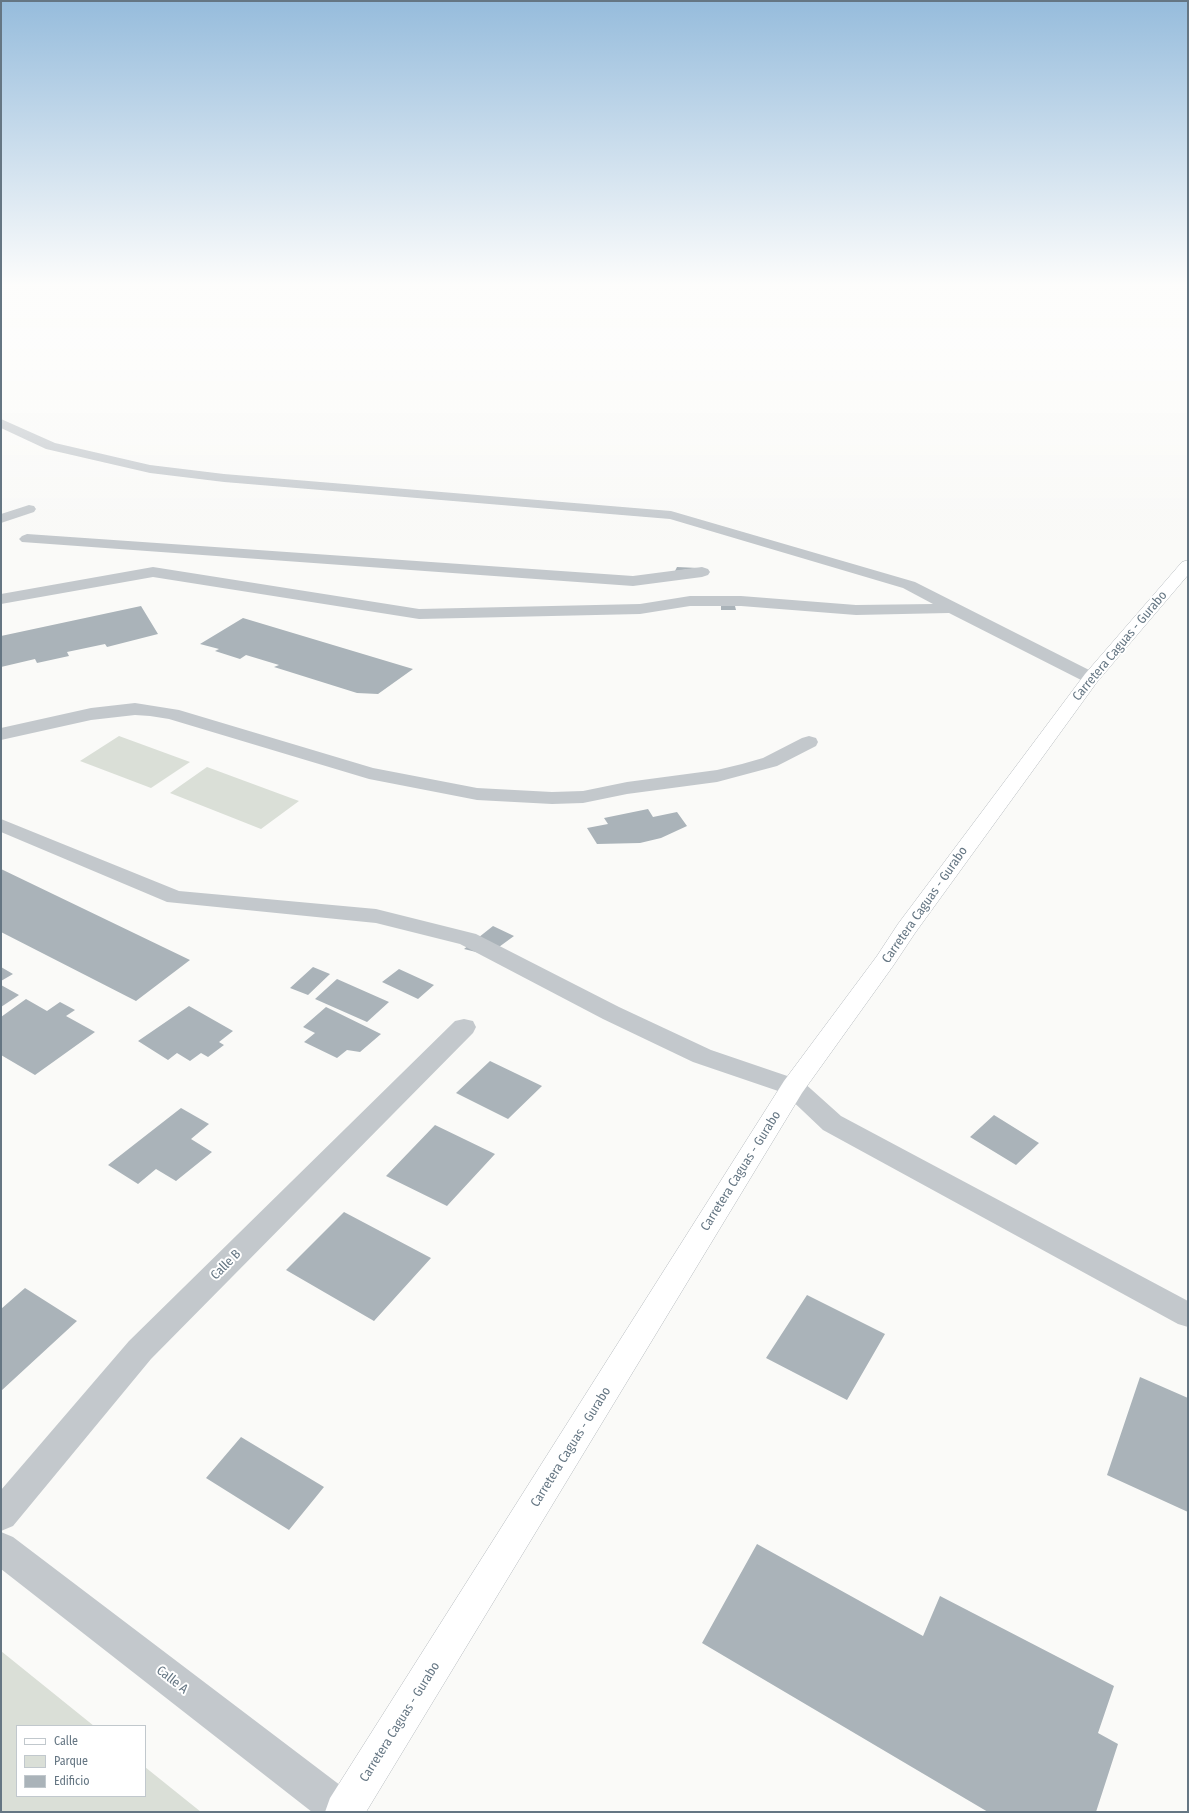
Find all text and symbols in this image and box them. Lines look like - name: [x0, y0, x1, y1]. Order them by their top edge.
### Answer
- street label: Carretera Caguas - Gurabo: [1069, 588, 1171, 704]
- street label: Carretera Caguas - Gurabo: [879, 844, 971, 966]
- street label: Carretera Caguas - Gurabo: [698, 1108, 784, 1234]
- street label: Calle B: [208, 1247, 244, 1283]
- street label: Carretera Caguas - Gurabo: [528, 1384, 614, 1510]
- street label: Carretera Caguas - Gurabo: [357, 1659, 443, 1785]
- street label: Calle A: [153, 1663, 191, 1697]
- legend: [16, 1725, 146, 1797]
- text: Calle: [54, 1734, 78, 1748]
- text: Parque: [54, 1754, 88, 1768]
- text: Edificio: [54, 1774, 90, 1788]

